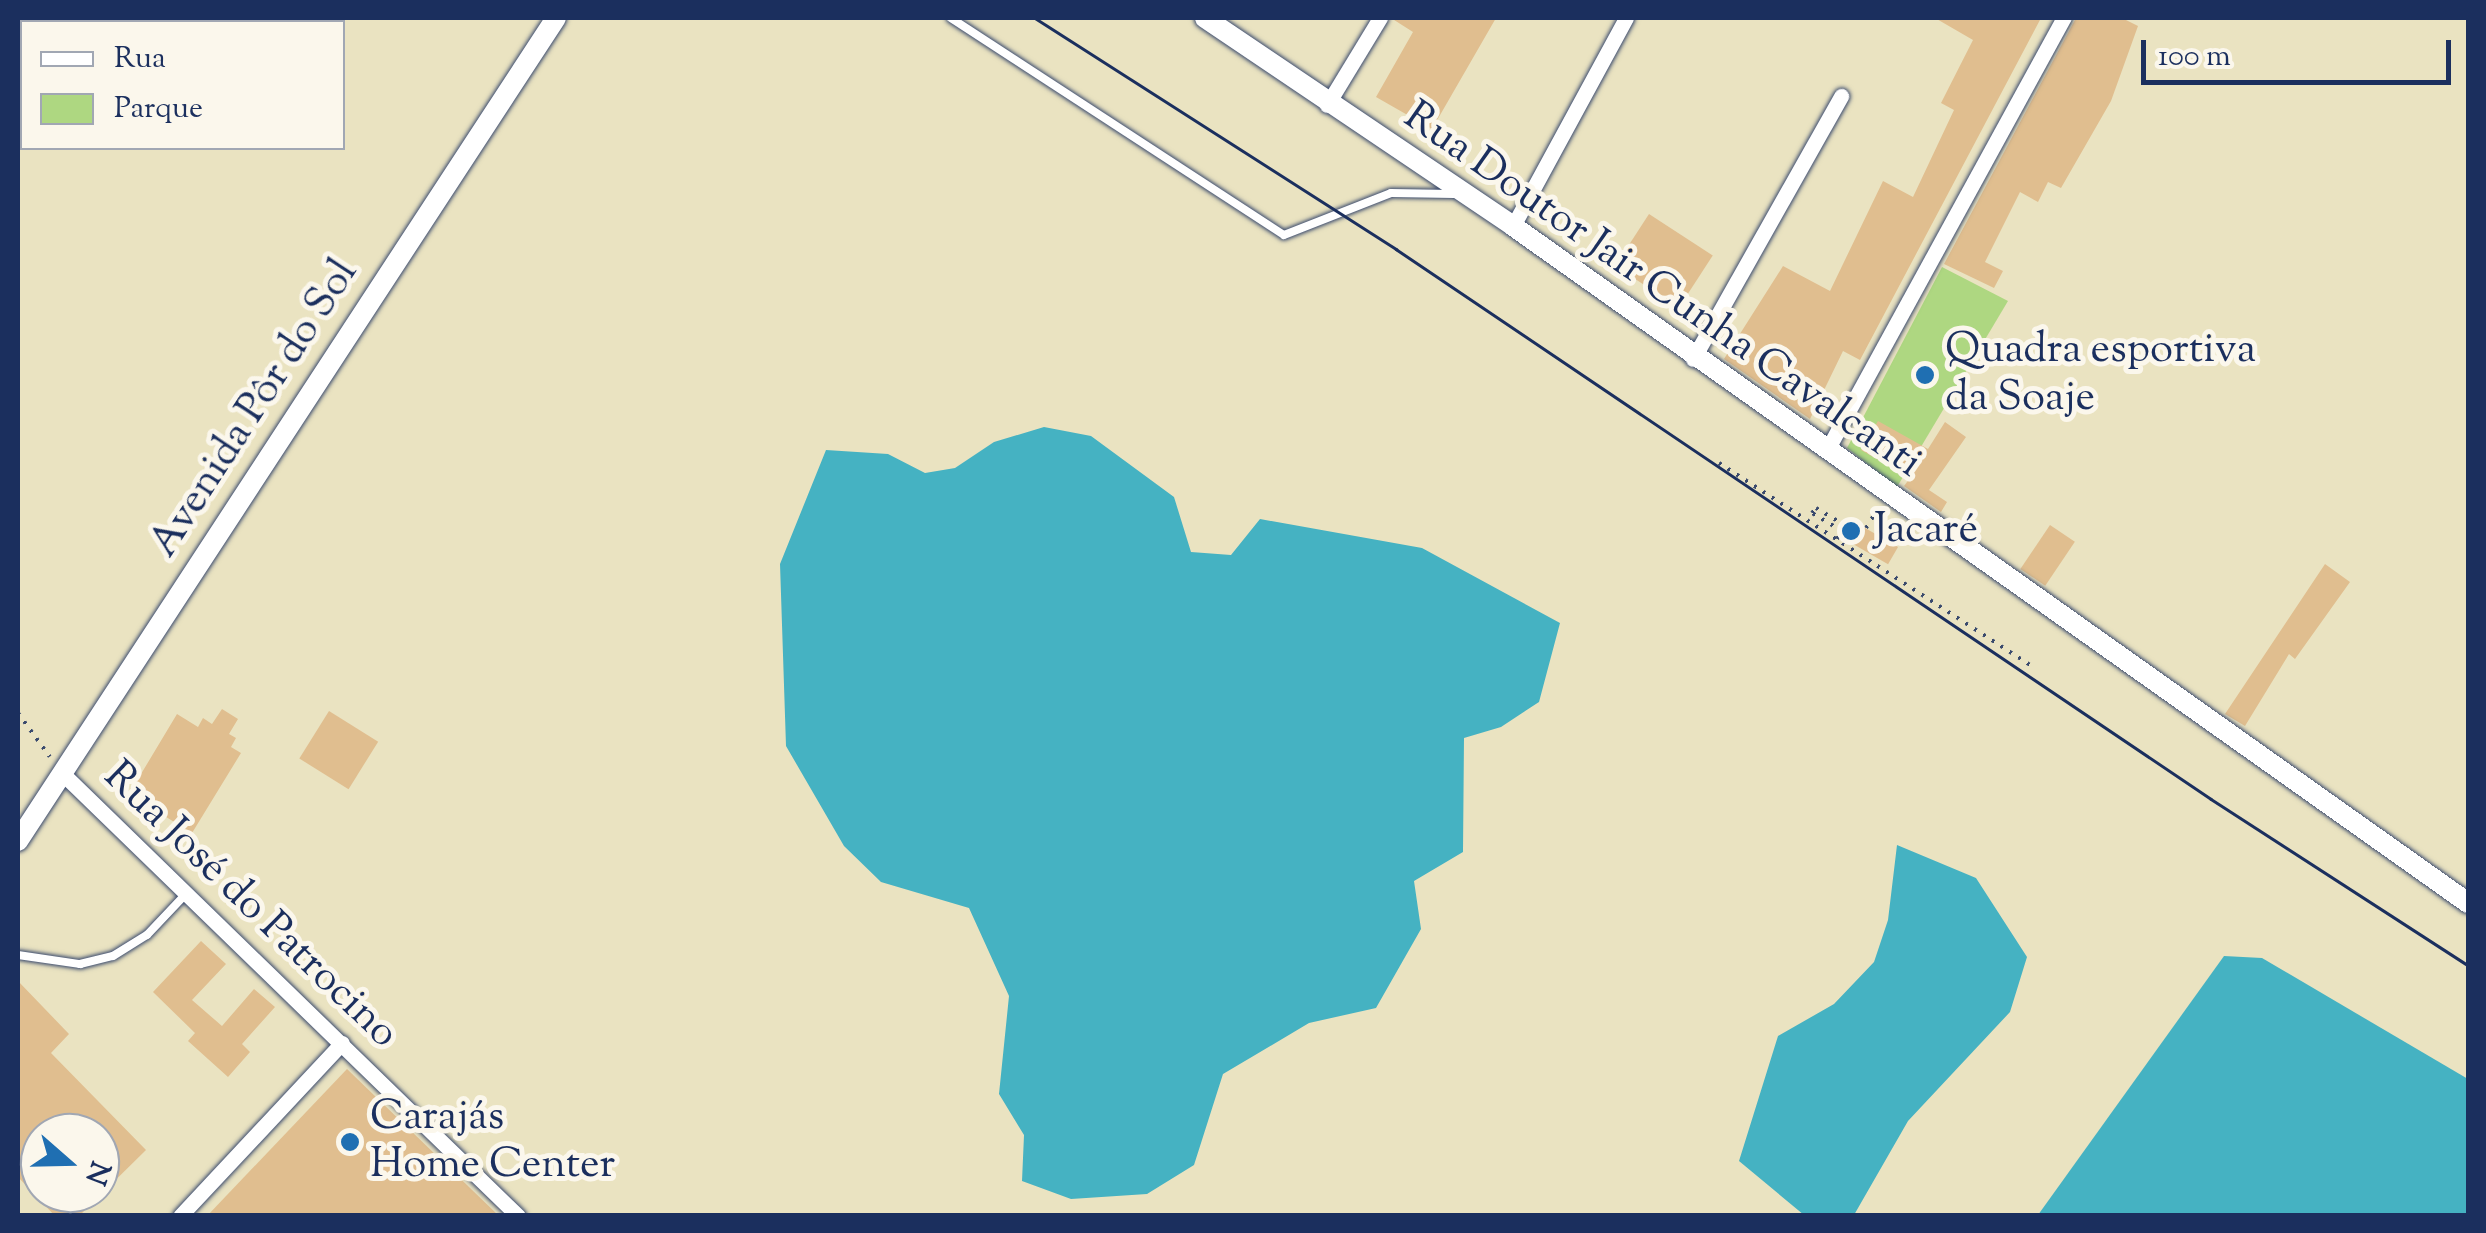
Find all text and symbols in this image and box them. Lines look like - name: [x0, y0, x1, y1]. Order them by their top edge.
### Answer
- legend: [20, 20, 345, 150]
- scale bar: [2146, 20, 2456, 82]
- text: 100 m: [2158, 36, 2231, 79]
- text: Rua: [114, 38, 166, 81]
- text: Parque: [114, 88, 203, 131]
- street label: Rua Doutor Jair Cunha Cavalcanti: [1393, 92, 1931, 490]
- street label: Avenida Pôr do Sol: [140, 251, 370, 567]
- place label: Quadra esportiva da Soaje: [1945, 326, 2256, 424]
- marker: Quadra esportiva da Soaje: [1914, 364, 1936, 386]
- place label: Jacaré: [1874, 506, 1978, 556]
- marker: Jacaré: [1838, 518, 1864, 544]
- street label: Rua José do Patrocino: [92, 752, 408, 1060]
- place label: Carajás Home Center: [370, 1093, 615, 1192]
- north arrow: [20, 1113, 120, 1213]
- marker: Carajás Home Center: [339, 1131, 361, 1153]
- text: N: [74, 1155, 119, 1190]

